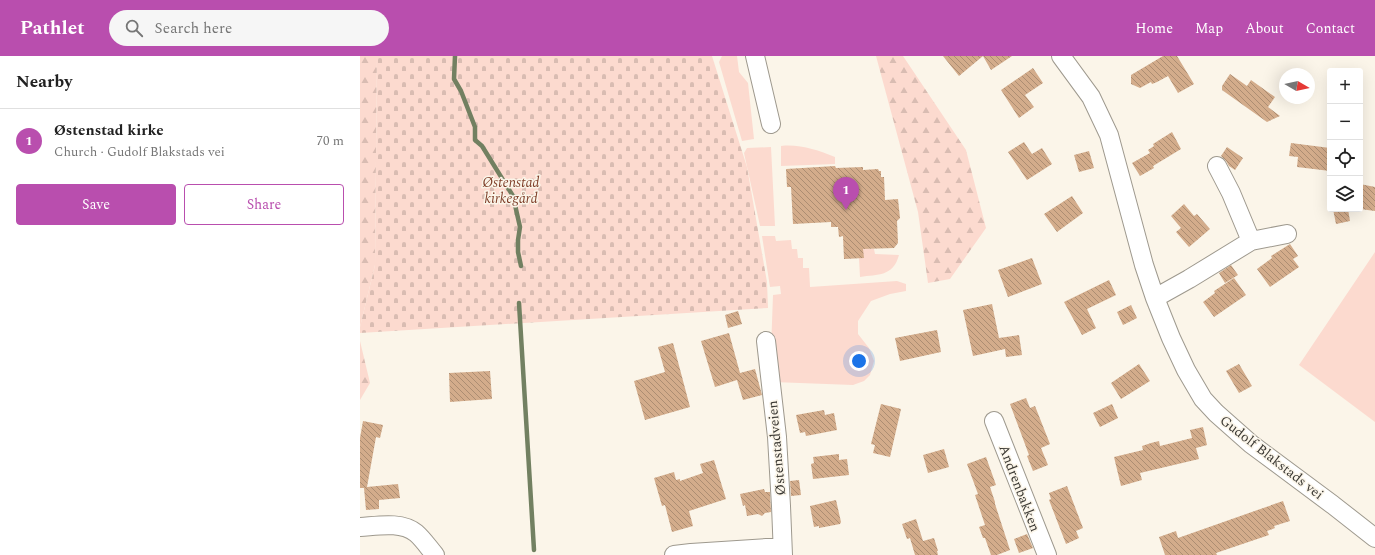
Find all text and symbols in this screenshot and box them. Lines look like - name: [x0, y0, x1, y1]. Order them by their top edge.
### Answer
- search box: [109, 10, 389, 46]
- text: Pathlet: [20, 14, 85, 43]
- icon: search: [123, 17, 145, 39]
- text: Search here: [155, 17, 232, 40]
- text: Home: [1135, 18, 1173, 39]
- text: Map: [1195, 18, 1223, 39]
- text: About: [1245, 18, 1284, 39]
- text: Contact: [1306, 18, 1355, 39]
- north arrow: [1279, 68, 1315, 104]
- map controls: [1327, 68, 1363, 212]
- button: +: [1327, 68, 1363, 104]
- text: Nearby: [16, 69, 72, 95]
- button: −: [1327, 104, 1363, 140]
- text: Østenstad kirke: [54, 119, 164, 142]
- text: 1: [25, 131, 33, 151]
- text: 70 m: [317, 131, 344, 151]
- button: locate: [1327, 140, 1363, 176]
- text: Church · Gudolf Blakstads vei: [54, 142, 225, 162]
- park label: Østenstad kirkegård: [482, 172, 540, 209]
- button: layers: [1327, 176, 1363, 212]
- pin: 1: [833, 177, 859, 210]
- button: Save: [16, 184, 176, 225]
- button: Share: [184, 184, 344, 225]
- your location: [849, 351, 869, 371]
- street label: Østenstadveien: [762, 400, 791, 496]
- street label: Gudolf Blakstads vei: [1215, 410, 1328, 505]
- street label: Andrenbakken: [993, 442, 1046, 535]

